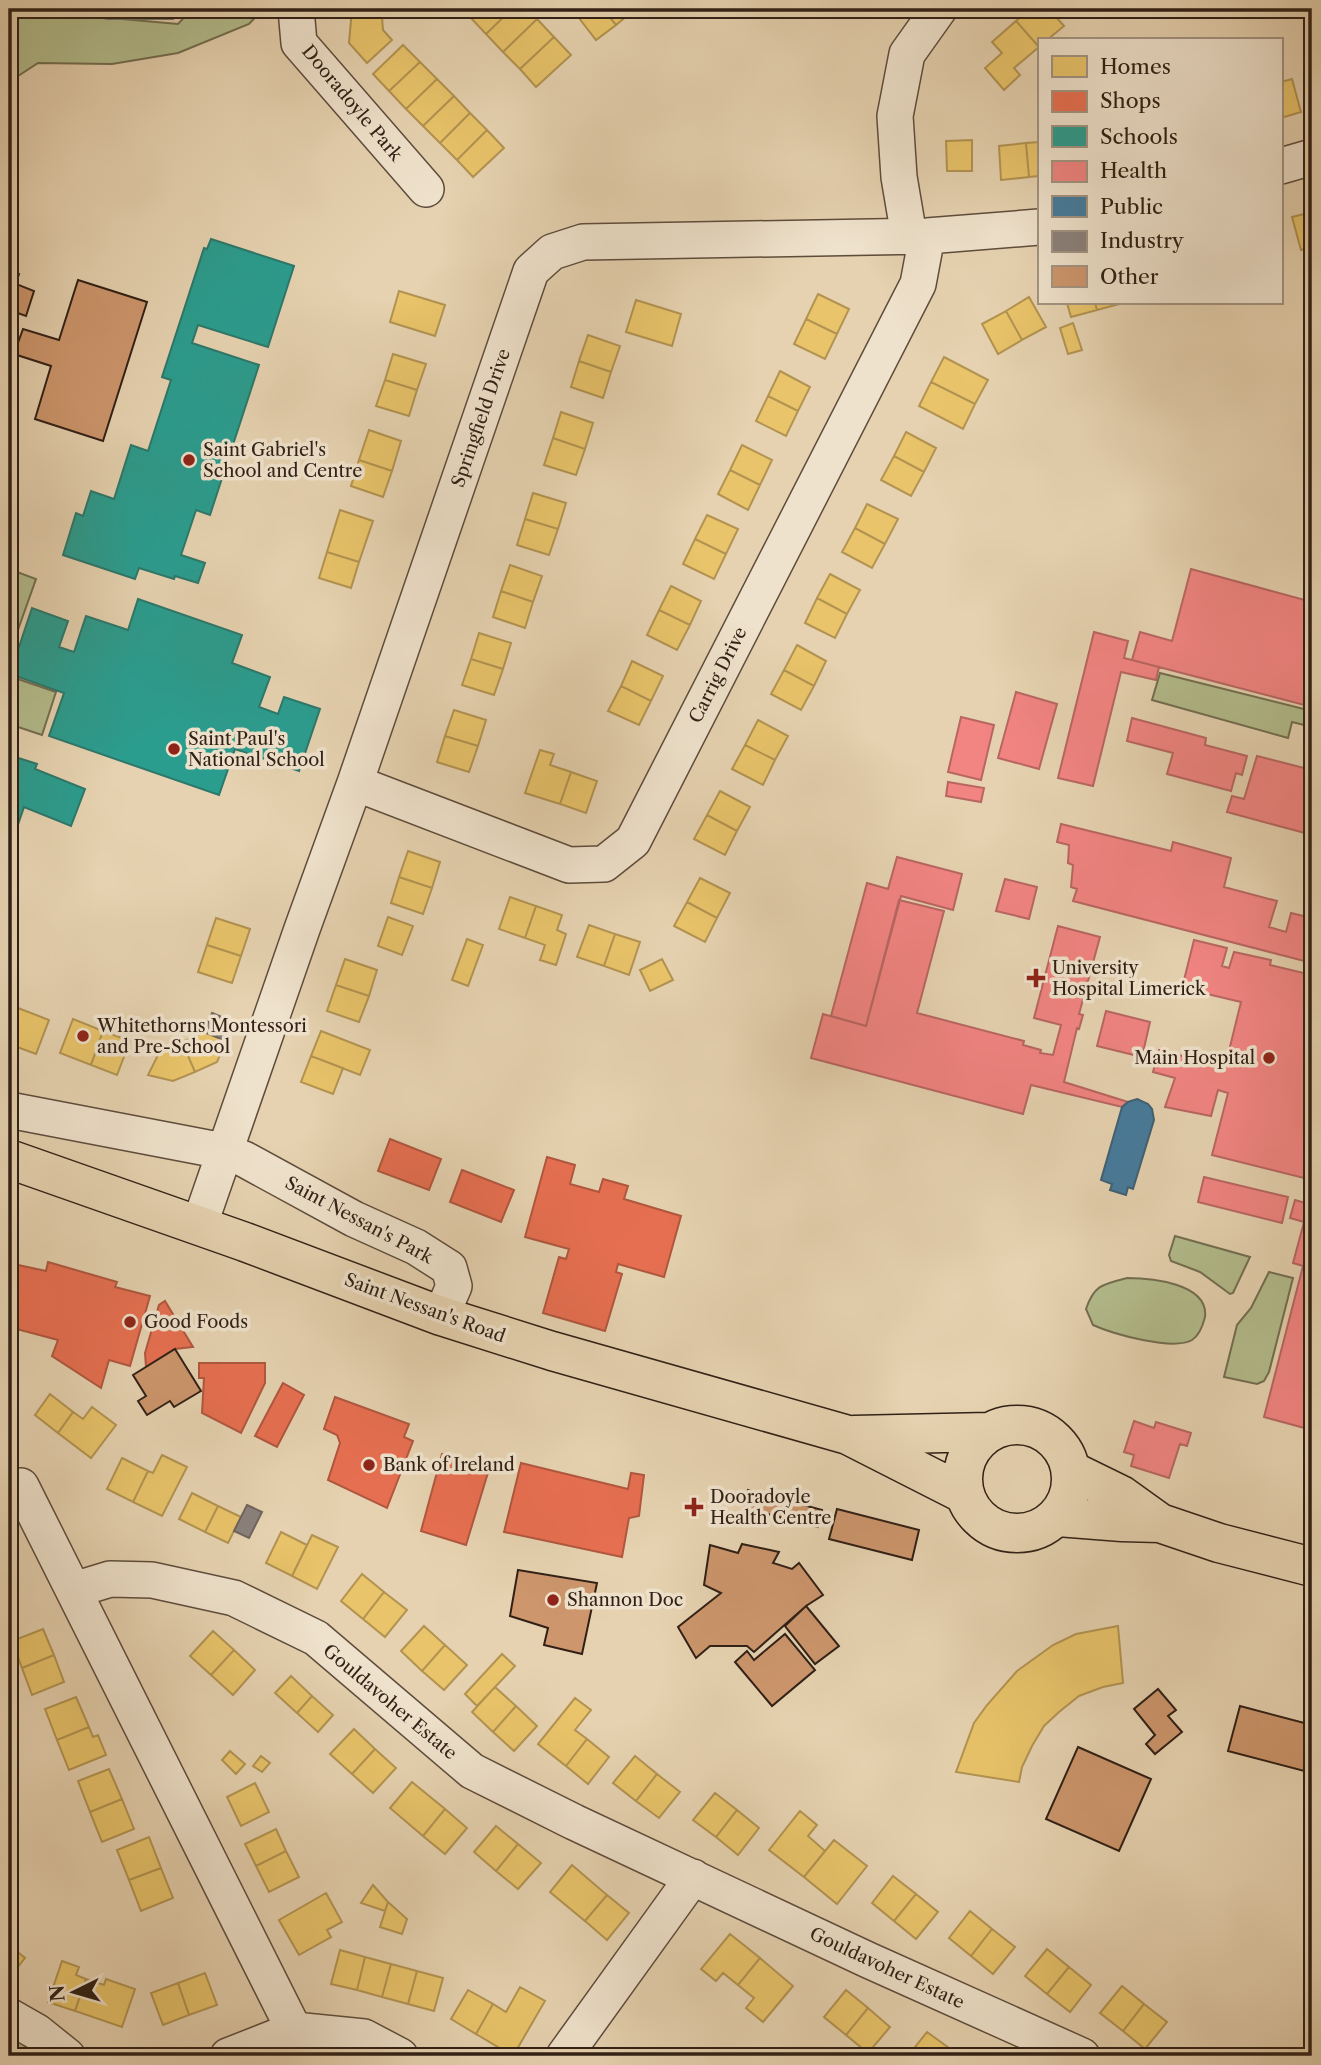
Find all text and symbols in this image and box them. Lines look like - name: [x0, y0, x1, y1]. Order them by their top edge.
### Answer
- legend: [1038, 38, 1282, 304]
- street label: Dooradoyle Park: [297, 41, 408, 167]
- text: Homes: [1100, 54, 1171, 79]
- text: Shops: [1100, 88, 1161, 113]
- text: Schools: [1100, 124, 1178, 149]
- text: Health: [1100, 158, 1167, 183]
- text: Public: [1100, 194, 1163, 219]
- text: Industry: [1100, 228, 1184, 253]
- text: Other: [1100, 264, 1159, 289]
- street label: Springfield Drive: [447, 346, 515, 490]
- place label: Saint Gabriel's School and Centre: [203, 439, 362, 482]
- marker: Saint Gabriel's School and Centre: [181, 452, 197, 468]
- street label: Carrig Drive: [684, 623, 752, 727]
- place label: Saint Paul's National School: [188, 728, 325, 771]
- marker: Saint Paul's National School: [166, 741, 182, 757]
- place label: University Hospital Limerick: [1052, 957, 1207, 1000]
- marker: University Hospital Limerick: [1026, 968, 1046, 988]
- place label: Whitethorns Montessori and Pre-School: [96, 1015, 307, 1058]
- marker: Whitethorns Montessori and Pre-School: [75, 1028, 91, 1044]
- place label: Main Hospital: [1134, 1047, 1255, 1069]
- marker: Main Hospital: [1261, 1050, 1277, 1066]
- street label: Saint Nessan's Park: [281, 1172, 438, 1269]
- street label: Saint Nessan's Road: [342, 1269, 509, 1347]
- place label: Good Foods: [144, 1311, 248, 1333]
- marker: Good Foods: [122, 1314, 138, 1330]
- place label: Bank of Ireland: [383, 1454, 515, 1476]
- marker: Bank of Ireland: [361, 1457, 377, 1473]
- place label: Dooradoyle Health Centre: [710, 1486, 831, 1529]
- marker: Dooradoyle Health Centre: [684, 1497, 704, 1517]
- place label: Shannon Doc: [567, 1589, 683, 1611]
- marker: Shannon Doc: [545, 1592, 561, 1608]
- street label: Gouldavoher Estate: [319, 1640, 461, 1764]
- street label: Gouldavoher Estate: [806, 1923, 968, 2013]
- north arrow: [38, 1956, 108, 2026]
- text: N: [45, 1984, 70, 2003]

